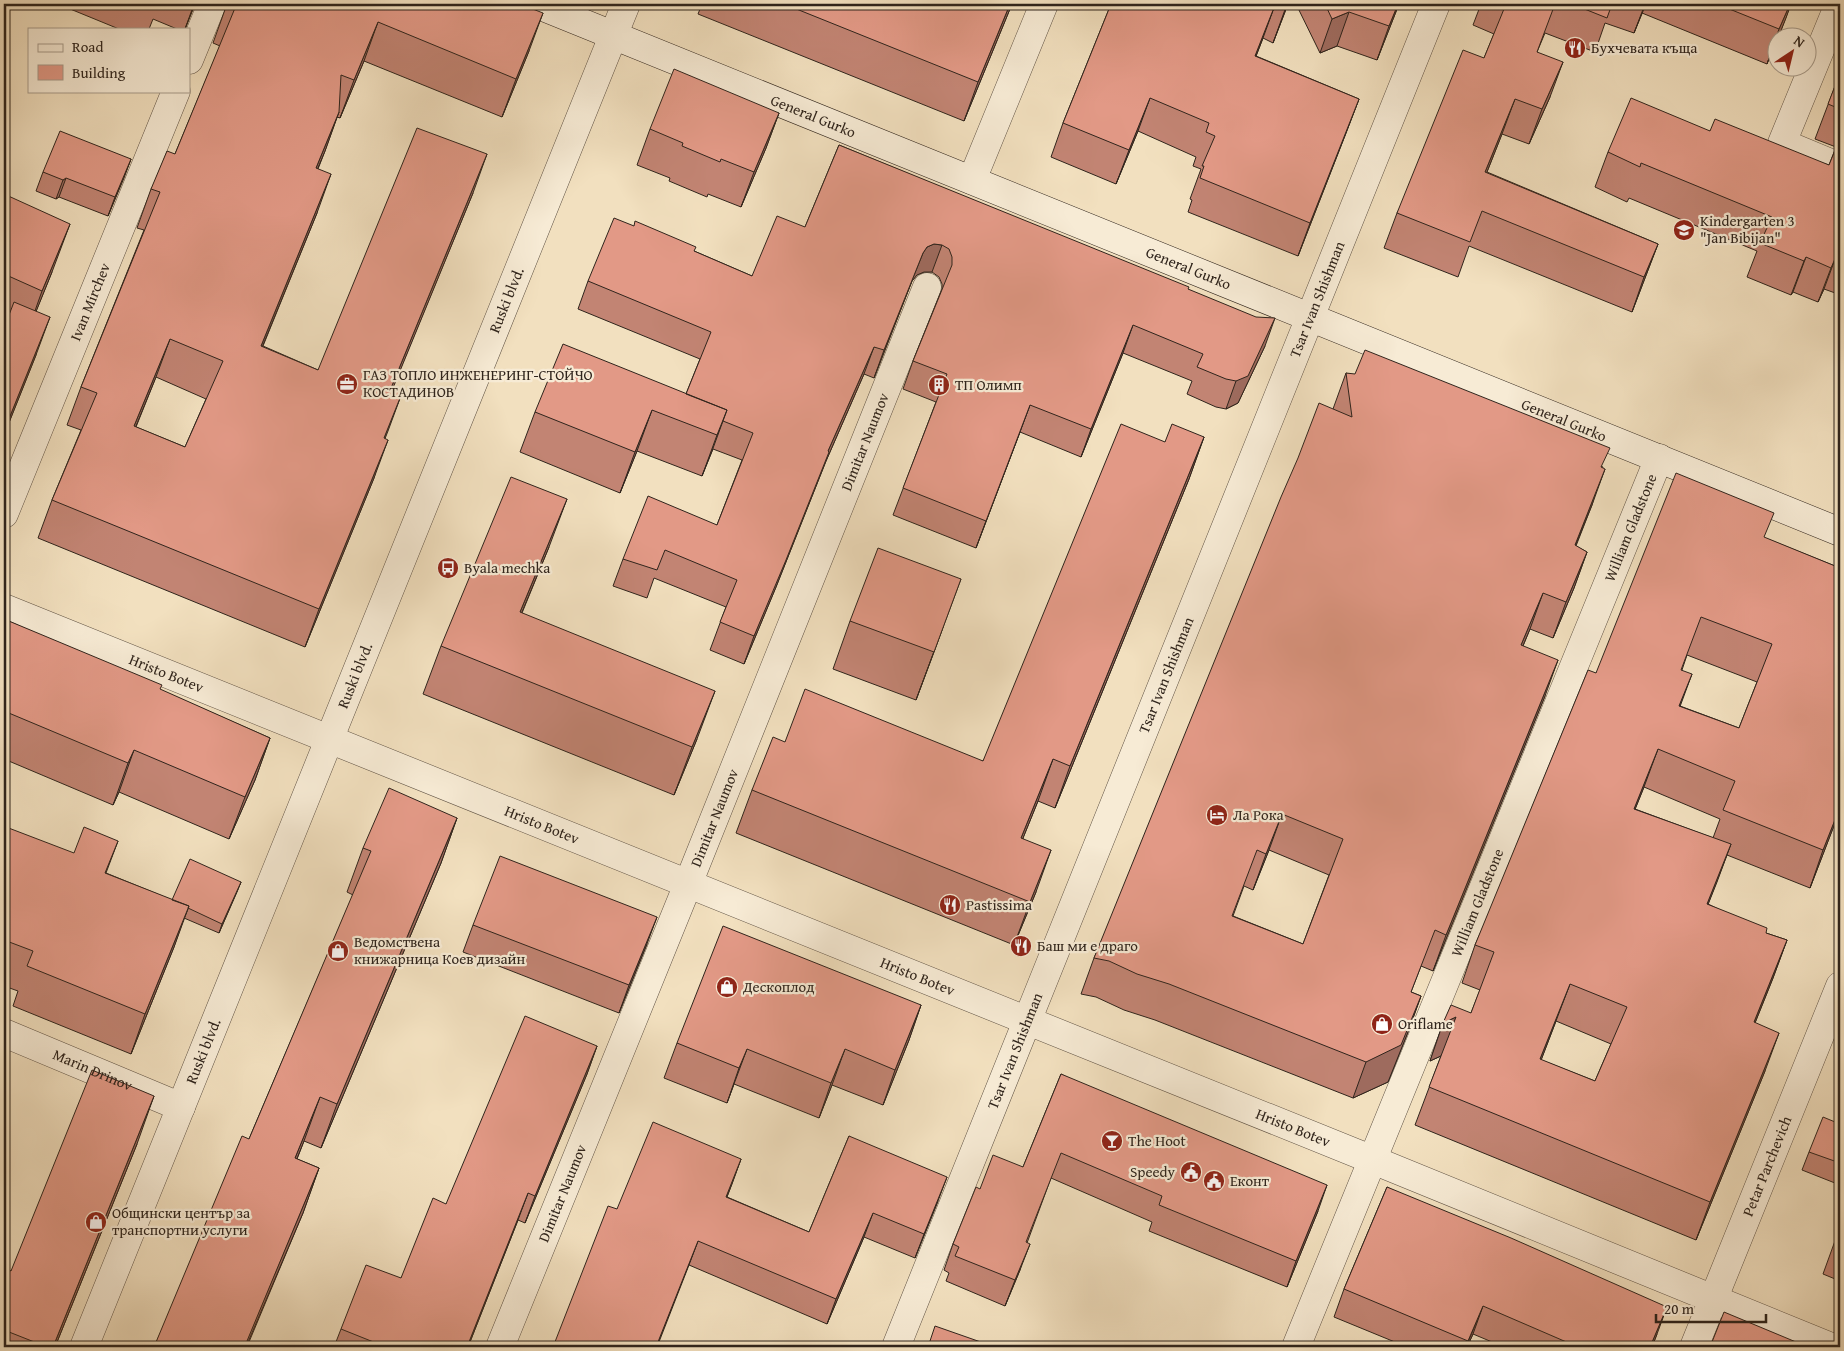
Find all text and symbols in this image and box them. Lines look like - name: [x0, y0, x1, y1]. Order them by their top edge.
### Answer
- legend: [28, 28, 190, 92]
- north arrow: [1766, 28, 1816, 78]
- text: N: [1790, 30, 1810, 53]
- text: Road: [72, 36, 103, 57]
- restaurant icon: Бухчевата къща: [1563, 36, 1587, 60]
- place label: Бухчевата къща: [1591, 37, 1698, 58]
- text: Building: [72, 62, 126, 83]
- street label: General Gurko: [768, 89, 859, 143]
- place label: Kindergarten 3 "Jan Bibijan": [1700, 210, 1795, 248]
- school or university icon: Kindergarten 3 "Jan Bibijan": [1672, 218, 1696, 242]
- street label: Tsar Ivan Shishman: [1284, 237, 1350, 361]
- street label: General Gurko: [1143, 241, 1235, 295]
- street label: Ivan Mirchev: [65, 259, 115, 344]
- street label: Ruski blvd.: [483, 264, 529, 336]
- place label: ГАЗ ТОПЛО ИНЖЕНЕРИНГ-СТОЙЧО КОСТАДИНОВ: [363, 364, 593, 402]
- office icon: ГАЗ ТОПЛО ИНЖЕНЕРИНГ-СТОЙЧО КОСТАДИНОВ: [335, 372, 359, 396]
- building icon: ТП Олимп: [927, 373, 951, 397]
- place label: ТП Олимп: [955, 374, 1022, 395]
- street label: Dimitar Naumov: [836, 389, 894, 494]
- street label: General Gurko: [1518, 393, 1610, 447]
- street label: William Gladstone: [1599, 470, 1662, 585]
- bus stop icon: Byala mechka: [436, 556, 460, 580]
- place label: Byala mechka: [464, 557, 550, 578]
- street label: Tsar Ivan Shishman: [1133, 613, 1199, 736]
- street label: Ruski blvd.: [332, 639, 377, 711]
- street label: Hristo Botev: [126, 649, 207, 698]
- street label: Dimitar Naumov: [685, 765, 743, 870]
- street label: Hristo Botev: [502, 800, 583, 849]
- hotel icon: Ла Рока: [1205, 803, 1229, 827]
- place label: Ла Рока: [1233, 804, 1285, 825]
- street label: William Gladstone: [1446, 845, 1508, 960]
- restaurant icon: Pastissima: [938, 893, 962, 917]
- place label: Pastissima: [966, 894, 1032, 915]
- place label: Ведомствена книжарница Коев дизайн: [354, 931, 525, 969]
- restaurant icon: Баш ми е драго: [1009, 934, 1033, 958]
- place label: Баш ми е драго: [1037, 935, 1138, 956]
- shop icon: Ведомствена книжарница Коев дизайн: [326, 939, 350, 963]
- street label: Hristo Botev: [877, 951, 959, 1001]
- shop icon: Дескоплод: [715, 975, 739, 999]
- place label: Дескоплод: [742, 976, 814, 997]
- street label: Tsar Ivan Shishman: [982, 989, 1048, 1112]
- shop icon: Oriflame: [1370, 1012, 1394, 1036]
- place label: Oriflame: [1398, 1013, 1453, 1034]
- street label: Ruski blvd.: [180, 1015, 226, 1087]
- street label: Marin Drinov: [50, 1044, 136, 1096]
- street label: Hristo Botev: [1253, 1103, 1334, 1152]
- street label: Petar Parchevich: [1737, 1112, 1797, 1219]
- bar icon: The Hoot: [1100, 1129, 1124, 1153]
- place label: The Hoot: [1128, 1130, 1186, 1151]
- street label: Dimitar Naumov: [533, 1140, 591, 1245]
- public building icon: Speedy: [1179, 1160, 1203, 1184]
- place label: Speedy: [1130, 1161, 1176, 1182]
- public building icon: Еконт: [1202, 1169, 1226, 1193]
- place label: Еконт: [1230, 1170, 1270, 1191]
- place label: Общински център за транспортни услуги: [112, 1202, 251, 1240]
- shop icon: Общински център за транспортни услуги: [84, 1210, 108, 1234]
- scale bar: [1656, 1291, 1766, 1323]
- text: 20 m: [1664, 1298, 1695, 1319]

